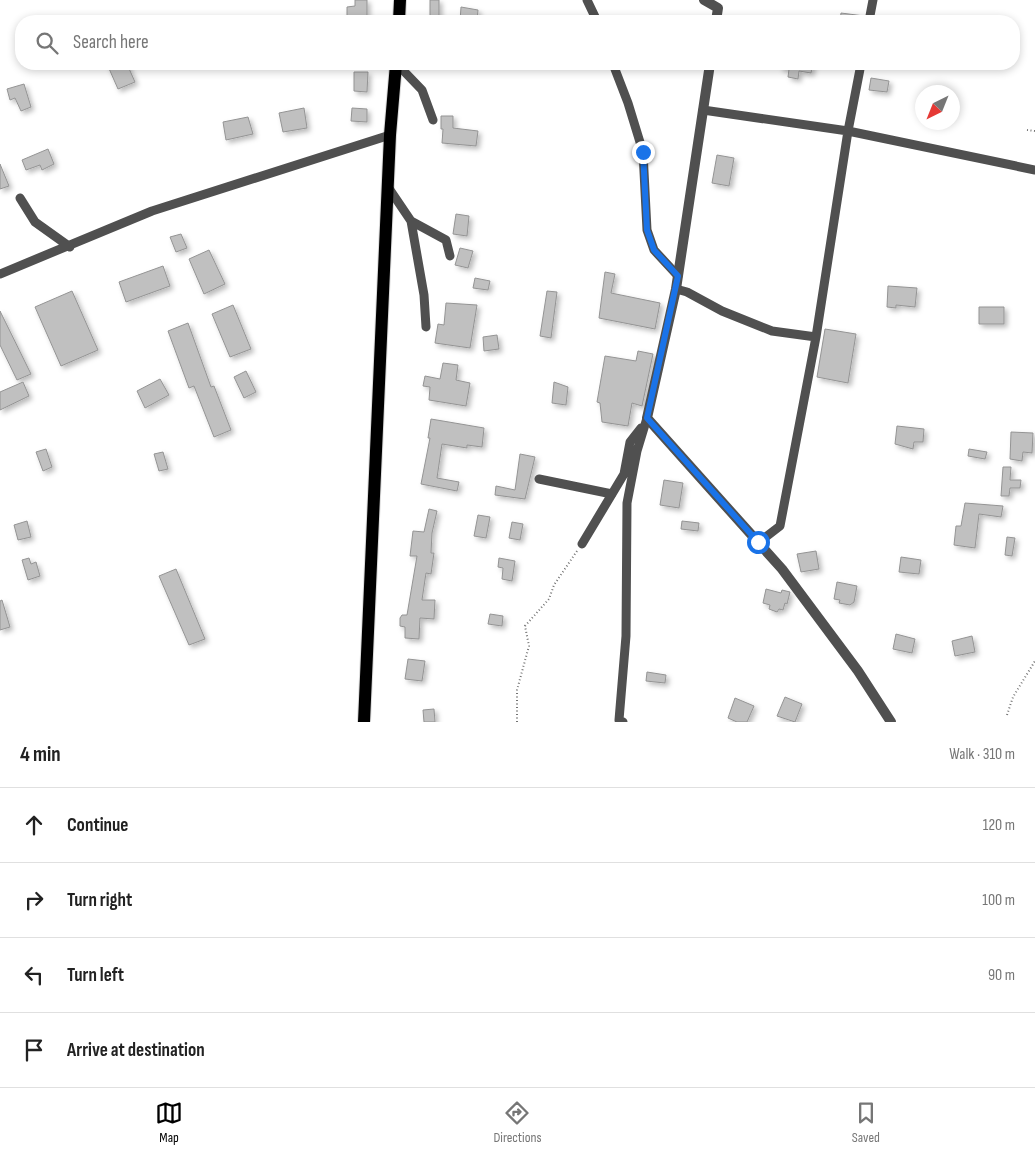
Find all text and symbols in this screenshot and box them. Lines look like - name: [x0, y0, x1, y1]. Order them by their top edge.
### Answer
- search box: [15, 15, 1020, 70]
- icon: search: [33, 29, 61, 57]
- text: Search here: [73, 31, 149, 54]
- north arrow: [915, 85, 960, 130]
- route end: [632, 141, 655, 164]
- route start: [747, 531, 770, 554]
- text: 4 min: [20, 742, 61, 767]
- text: Walk · 310 m: [949, 745, 1015, 764]
- icon: ahead: [20, 811, 48, 839]
- text: Continue: [67, 814, 128, 837]
- text: 120 m: [983, 816, 1015, 835]
- icon: right: [20, 886, 48, 914]
- text: Turn right: [67, 889, 132, 912]
- text: 100 m: [982, 891, 1015, 910]
- icon: left: [20, 961, 48, 989]
- text: Turn left: [67, 964, 124, 987]
- text: 90 m: [988, 966, 1015, 985]
- icon: arrive: [20, 1036, 48, 1064]
- text: Arrive at destination: [67, 1039, 205, 1062]
- tab: Map: [155, 1099, 183, 1146]
- tab: Directions: [493, 1099, 542, 1146]
- tab: Saved: [852, 1099, 880, 1146]

